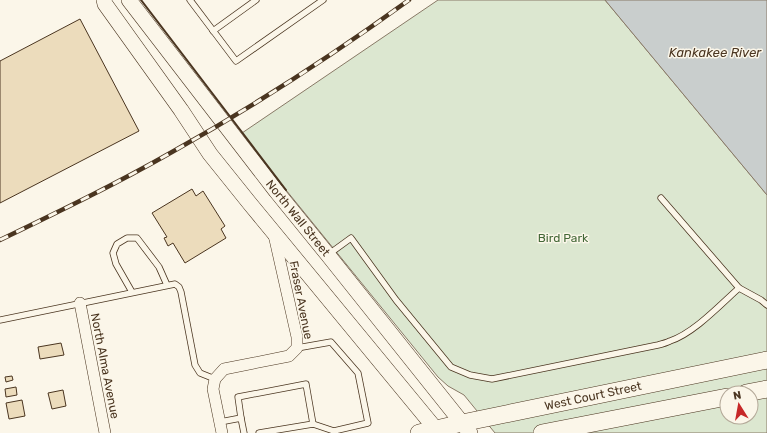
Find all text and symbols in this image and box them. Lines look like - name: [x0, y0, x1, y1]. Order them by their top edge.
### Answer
- water label: Kankakee River: [669, 45, 762, 60]
- street label: North Wall Street: [263, 177, 333, 259]
- park label: Bird Park: [538, 231, 589, 245]
- street label: Fraser Avenue: [287, 260, 316, 341]
- street label: North Alma Avenue: [88, 312, 122, 420]
- street label: West Court Street: [543, 379, 643, 413]
- north arrow: [719, 385, 759, 425]
- text: N: [732, 389, 742, 403]

